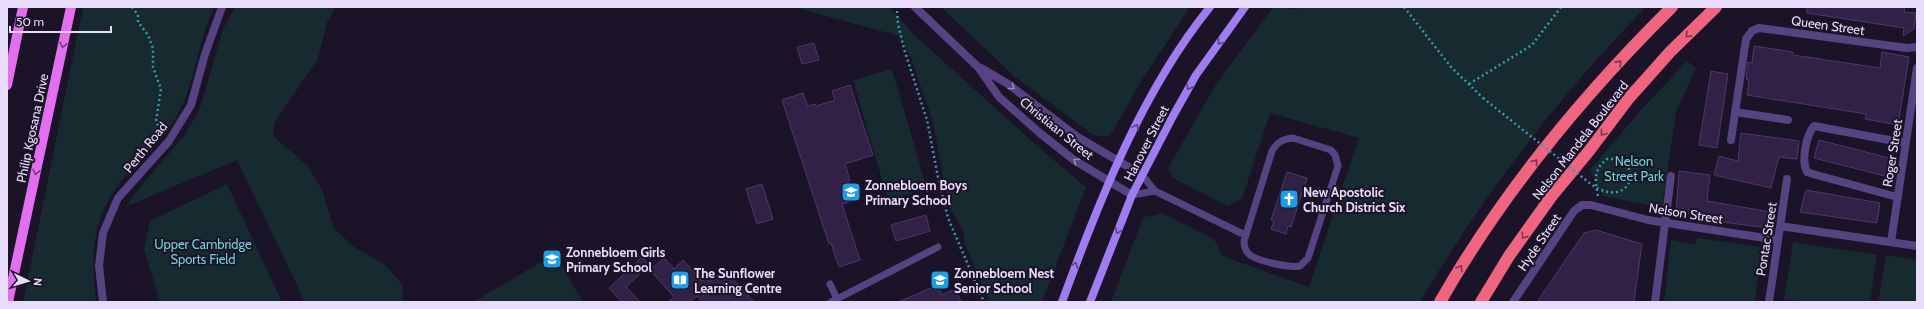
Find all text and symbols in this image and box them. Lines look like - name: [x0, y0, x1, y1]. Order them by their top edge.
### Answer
- scale bar: [10, 8, 111, 34]
- street label: Queen Street: [1790, 12, 1866, 38]
- text: 50 m: [16, 14, 44, 29]
- one-way arrow: [1685, 30, 1693, 38]
- one-way arrow: [1218, 37, 1225, 44]
- one-way arrow: [60, 42, 68, 48]
- one-way arrow: [1614, 60, 1622, 68]
- street label: Philip Kgosana Drive: [13, 72, 51, 184]
- street label: Nelson Mandela Boulevard: [1529, 77, 1631, 203]
- one-way arrow: [1007, 82, 1014, 89]
- one-way arrow: [1187, 83, 1194, 90]
- street label: Christiaan Street: [1017, 93, 1098, 163]
- street label: Hanover Street: [1120, 102, 1172, 184]
- street label: Roger Street: [1879, 117, 1905, 188]
- street label: Perth Road: [120, 118, 170, 176]
- one-way arrow: [1131, 123, 1139, 131]
- one-way arrow: [1601, 128, 1608, 135]
- park label: Nelson Street Park: [1604, 153, 1664, 184]
- one-way arrow: [1073, 158, 1080, 166]
- one-way arrow: [1530, 160, 1537, 167]
- one-way arrow: [32, 169, 40, 175]
- place label: Zonnebloem Boys Primary School: [865, 177, 968, 208]
- school or university icon: Zonnebloem Boys Primary School: [840, 181, 862, 203]
- place label: New Apostolic Church District Six: [1303, 184, 1406, 215]
- church icon: New Apostolic Church District Six: [1278, 188, 1300, 210]
- street label: Nelson Street: [1648, 199, 1725, 227]
- street label: Pontac Street: [1752, 200, 1780, 277]
- street label: Hyde Street: [1514, 210, 1564, 274]
- one-way arrow: [1114, 228, 1122, 235]
- one-way arrow: [1522, 231, 1529, 238]
- park label: Upper Cambridge Sports Field: [154, 236, 252, 267]
- place label: Zonnebloem Girls Primary School: [566, 244, 666, 275]
- school or university icon: Zonnebloem Girls Primary School: [541, 248, 563, 270]
- north arrow: [8, 261, 48, 301]
- one-way arrow: [1071, 262, 1079, 269]
- place label: The Sunflower Learning Centre: [694, 265, 782, 296]
- place label: Zonnebloem Nest Senior School: [954, 265, 1055, 296]
- one-way arrow: [1455, 265, 1463, 272]
- library icon: The Sunflower Learning Centre: [669, 269, 691, 291]
- school or university icon: Zonnebloem Nest Senior School: [929, 269, 951, 291]
- text: N: [31, 277, 45, 286]

